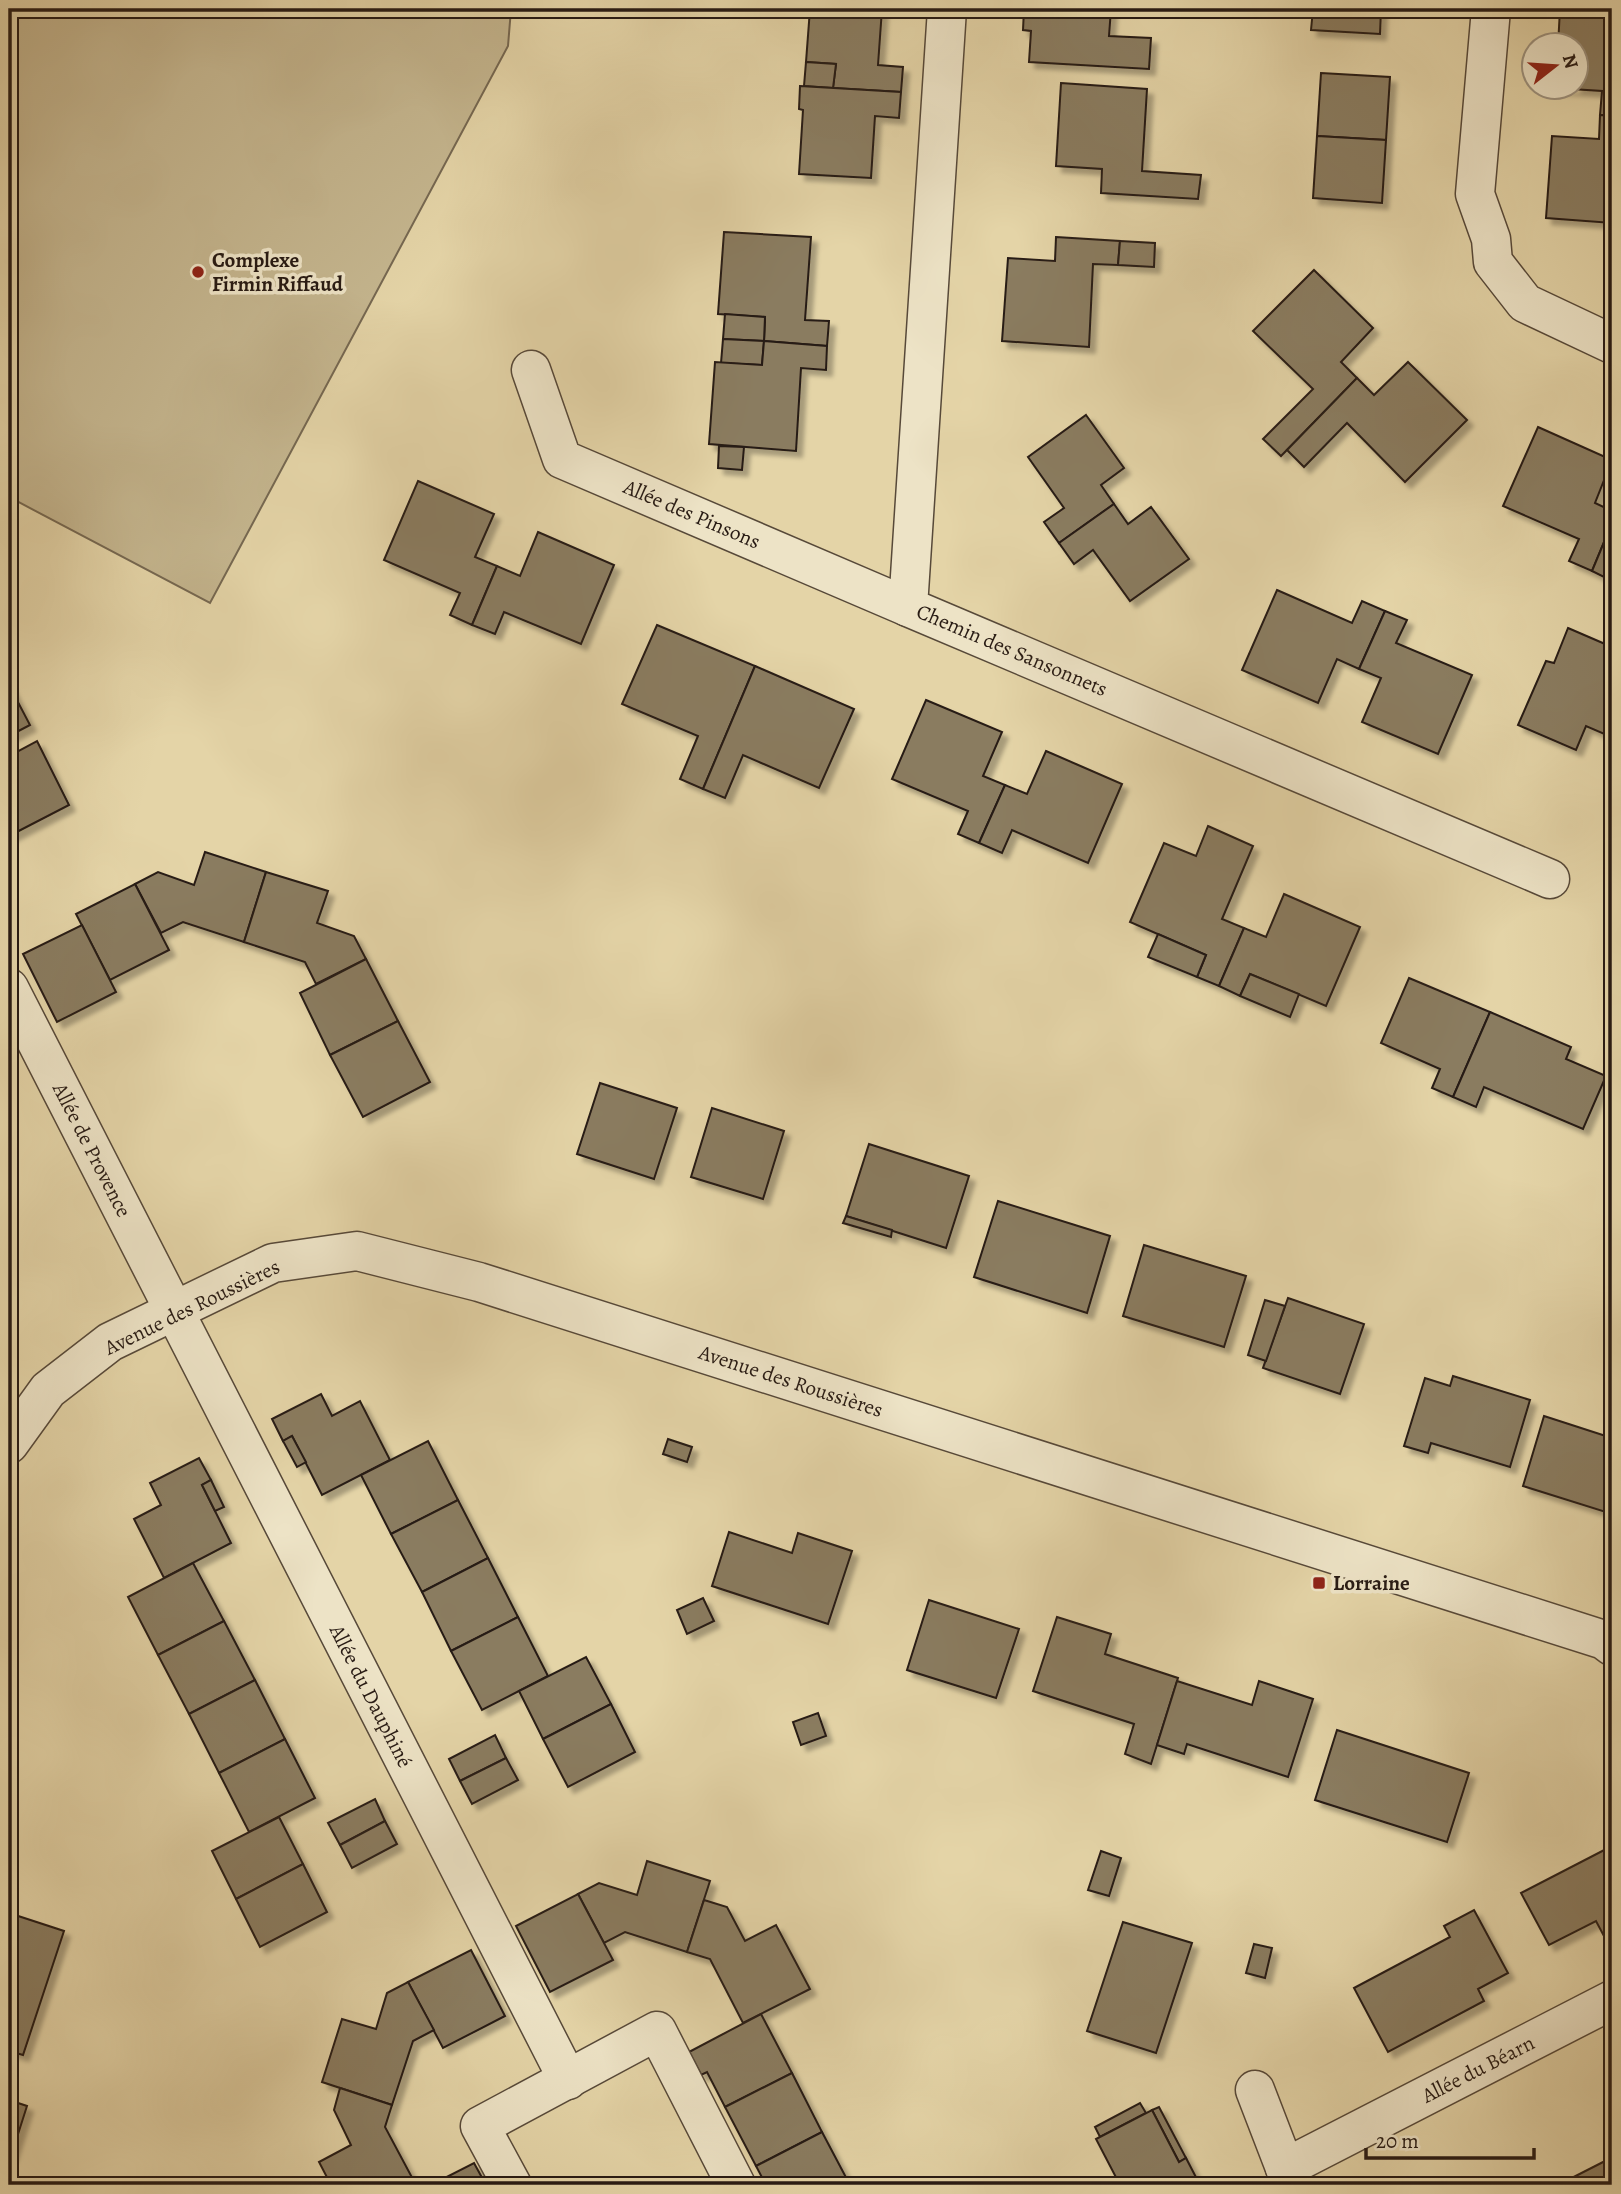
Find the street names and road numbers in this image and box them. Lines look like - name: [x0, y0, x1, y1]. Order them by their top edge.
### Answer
- street label: Allée des Pinsons: [618, 472, 765, 555]
- street label: Chemin des Sansonnets: [912, 597, 1112, 703]
- street label: Allée de Provence: [46, 1077, 138, 1222]
- street label: Avenue des Roussières: [99, 1252, 284, 1362]
- street label: Avenue des Roussières: [694, 1338, 887, 1424]
- street label: Allée du Dauphiné: [322, 1619, 419, 1772]
- street label: Allée du Béarn: [1416, 2029, 1539, 2110]

